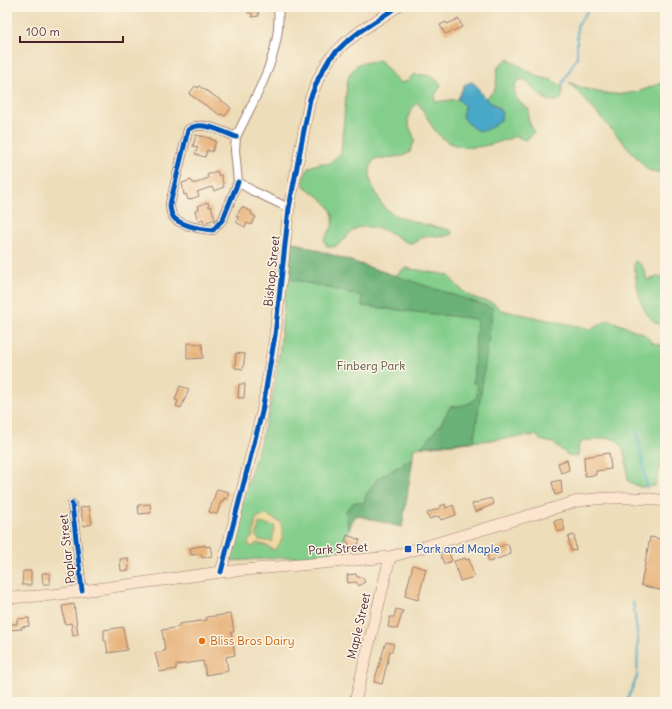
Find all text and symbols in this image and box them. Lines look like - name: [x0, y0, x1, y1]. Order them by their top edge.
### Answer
- scale bar: [20, 18, 123, 44]
- text: 100 m: [26, 24, 60, 39]
- street label: Bishop Street: [260, 235, 283, 307]
- park label: Finberg Park: [337, 358, 405, 373]
- street label: Poplar Street: [55, 514, 78, 585]
- street label: Park Street: [308, 539, 368, 558]
- place label: Park and Maple: [416, 541, 500, 556]
- marker: Park and Maple: [403, 544, 413, 554]
- street label: Maple Street: [344, 591, 373, 660]
- place label: Bliss Bros Dairy: [210, 633, 294, 648]
- marker: Bliss Bros Dairy: [197, 636, 207, 646]

